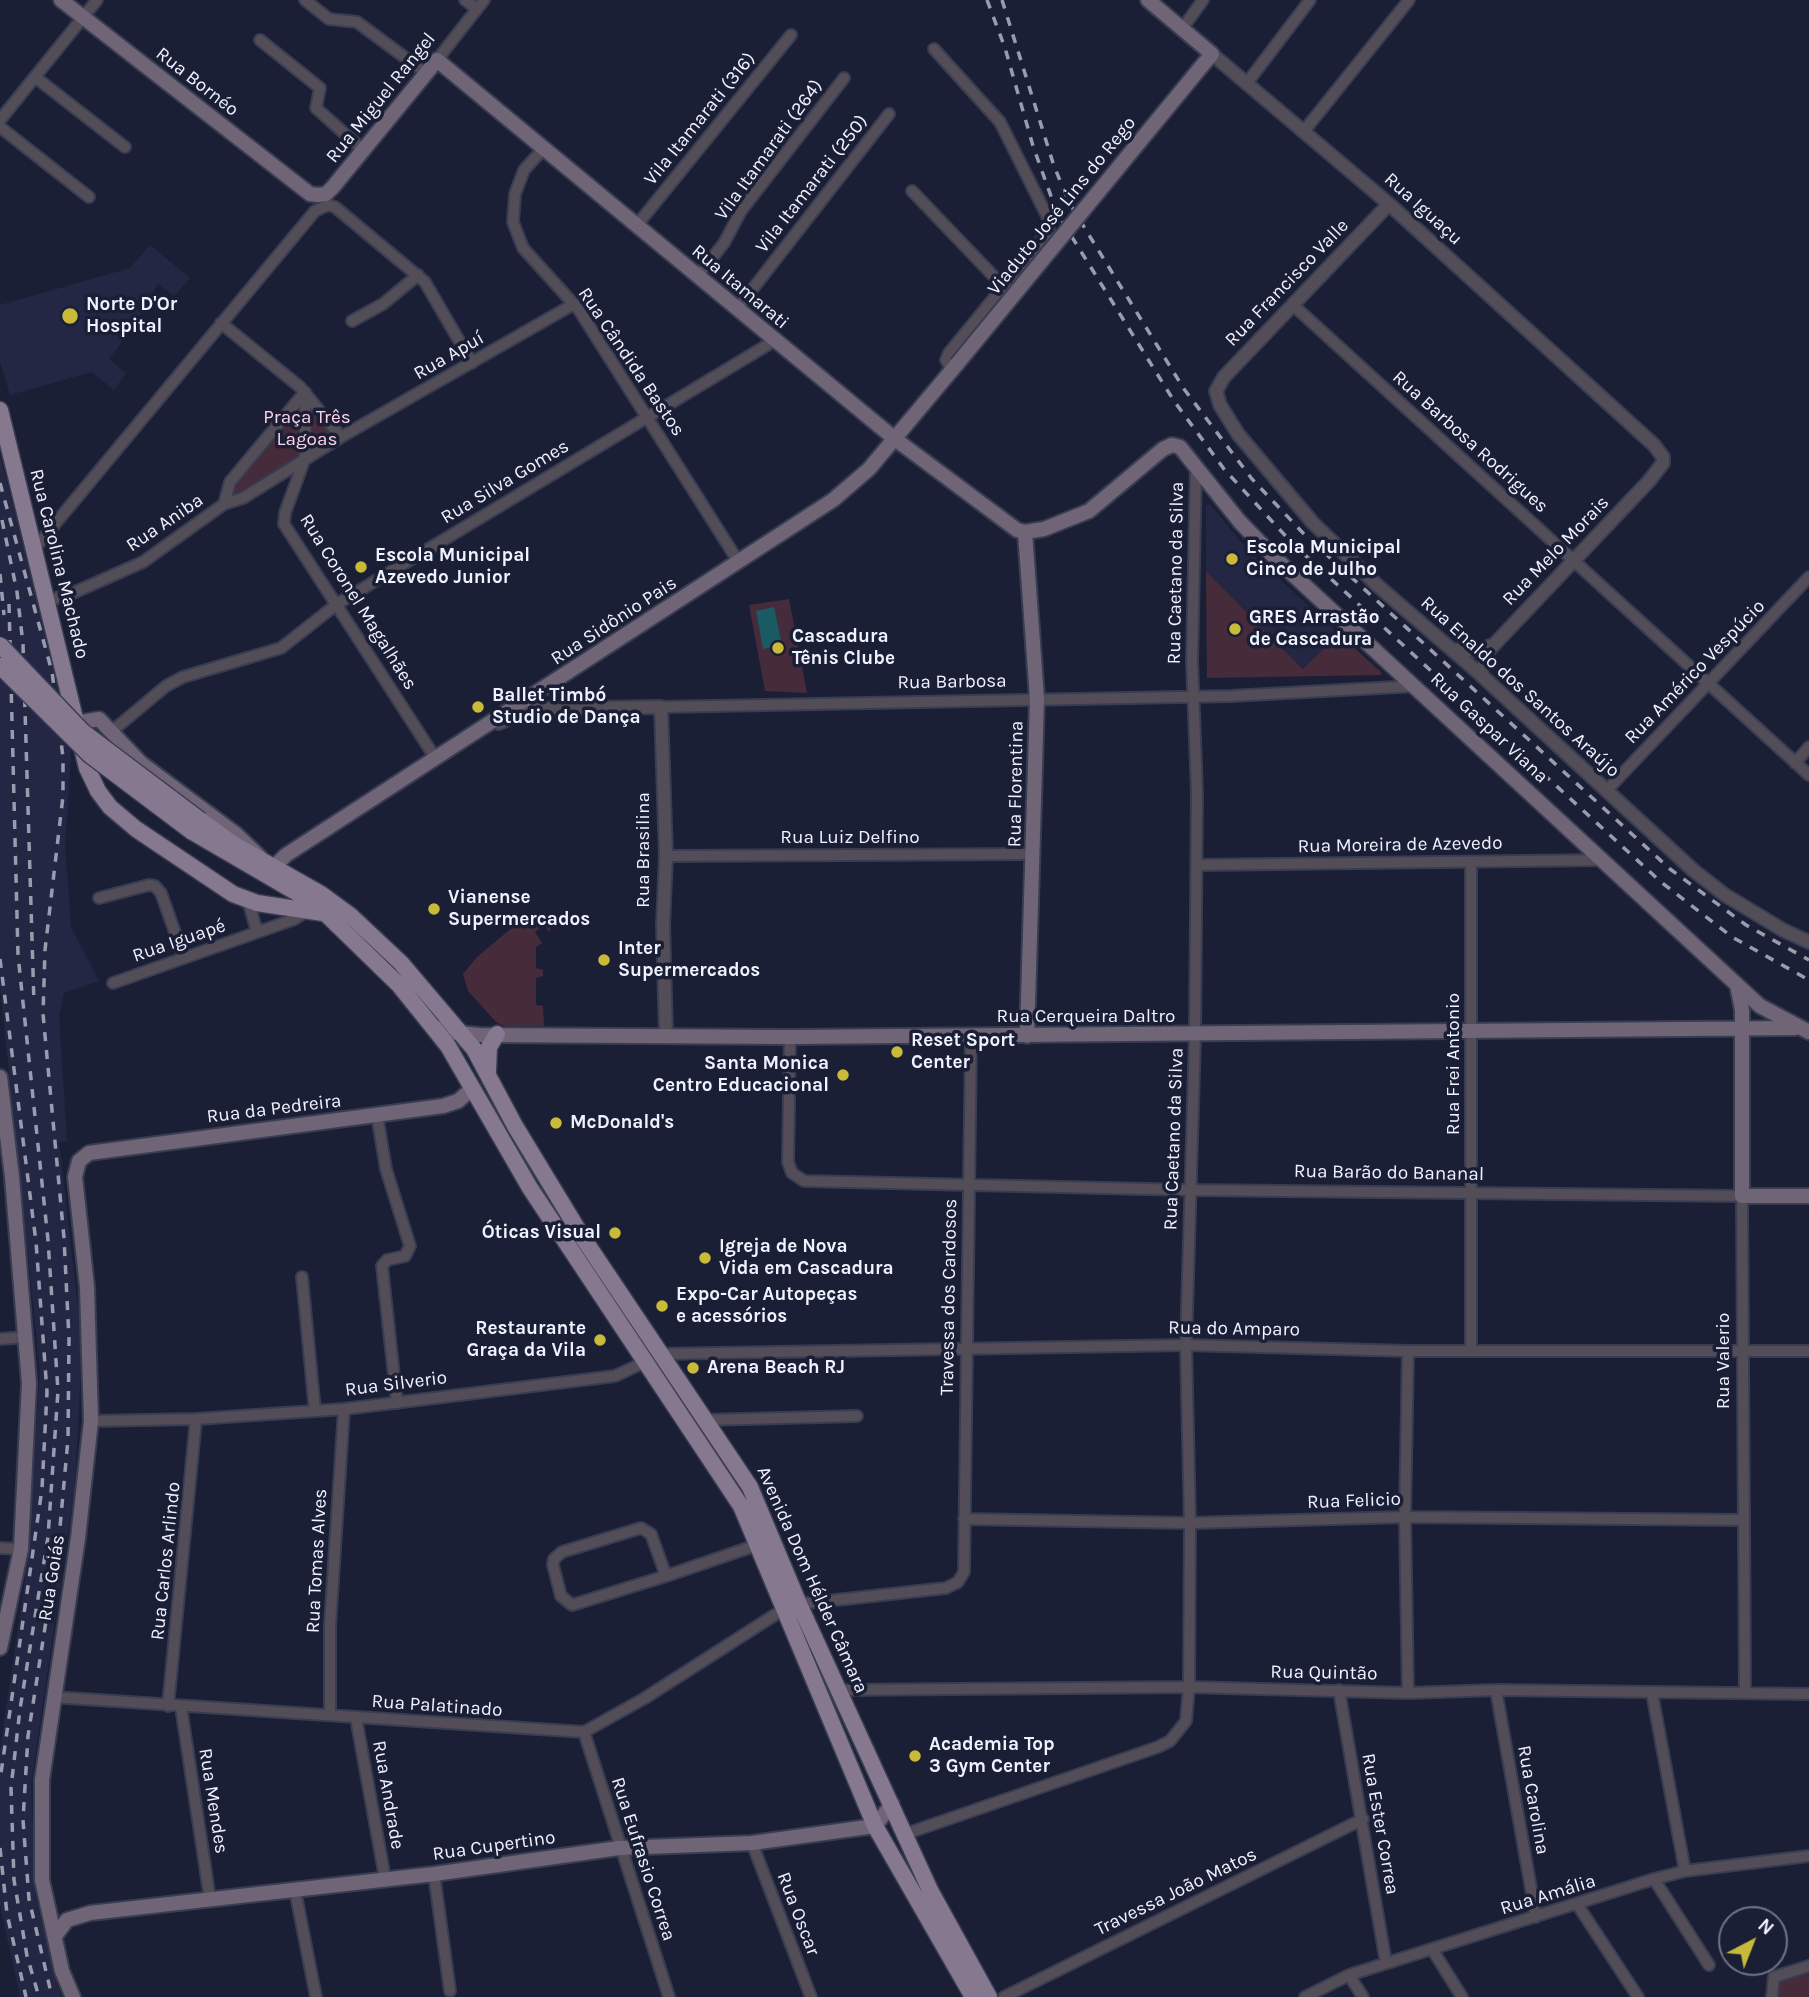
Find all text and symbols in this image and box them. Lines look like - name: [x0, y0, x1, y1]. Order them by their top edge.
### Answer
- street label: Rua Miguel Rangel: [321, 28, 441, 168]
- street label: Rua Bornéo: [151, 43, 243, 121]
- street label: Vila Itamarati (316): [639, 48, 761, 190]
- street label: Vila Itamarati (264): [710, 75, 828, 225]
- street label: Vila Itamarati (250): [751, 110, 873, 258]
- street label: Viaduto José Lins do Rego: [983, 112, 1141, 300]
- street label: Rua Iguaçu: [1379, 168, 1467, 250]
- street label: Rua Francisco Valle: [1220, 215, 1354, 351]
- street label: Rua Itamarati: [687, 240, 793, 334]
- street label: Rua Cândida Bastos: [573, 283, 689, 441]
- place label: Norte D'Or Hospital: [86, 294, 177, 338]
- marker: Norte D'Or Hospital: [60, 306, 80, 326]
- street label: Rua Apuí: [410, 327, 488, 385]
- street label: Rua Barbosa Rodrigues: [1387, 366, 1553, 518]
- park label: Praça Três Lagoas: [263, 407, 351, 451]
- street label: Rua Silva Gomes: [437, 435, 573, 529]
- street label: Rua Carolina Machado: [24, 467, 94, 661]
- street label: Rua Caetano da Silva: [1163, 481, 1189, 665]
- street label: Rua Aniba: [122, 489, 208, 557]
- street label: Rua Melo Morais: [1498, 491, 1614, 611]
- street label: Rua Coronel Magalhães: [294, 510, 422, 694]
- place label: Escola Municipal Cinco de Julho: [1246, 537, 1401, 581]
- place label: Escola Municipal Azevedo Junior: [375, 545, 530, 589]
- marker: Escola Municipal Cinco de Julho: [1224, 551, 1240, 567]
- marker: Escola Municipal Azevedo Junior: [353, 559, 369, 575]
- street label: Rua Sidônio Pais: [547, 572, 681, 670]
- street label: Rua Enaldo dos Santos Araújo: [1416, 592, 1624, 782]
- street label: Rua Américo Vespúcio: [1620, 595, 1770, 749]
- place label: GRES Arrastão de Cascadura: [1249, 607, 1379, 651]
- marker: GRES Arrastão de Cascadura: [1227, 621, 1243, 637]
- place label: Cascadura Tênis Clube: [792, 626, 895, 670]
- marker: Cascadura Tênis Clube: [770, 640, 786, 656]
- street label: Rua Gaspar Viana: [1425, 668, 1553, 788]
- street label: Rua Barbosa: [897, 670, 1007, 694]
- place label: Ballet Timbó Studio de Dança: [492, 685, 641, 729]
- marker: Ballet Timbó Studio de Dança: [470, 699, 486, 715]
- street label: Rua Florentina: [1003, 721, 1029, 847]
- street label: Rua Brasilina: [633, 792, 655, 908]
- street label: Rua Luiz Delfino: [780, 827, 920, 849]
- street label: Rua Moreira de Azevedo: [1297, 832, 1503, 858]
- place label: Vianense Supermercados: [448, 887, 590, 931]
- marker: Vianense Supermercados: [426, 901, 442, 917]
- street label: Rua Iguapé: [129, 914, 229, 968]
- place label: Inter Supermercados: [618, 938, 760, 982]
- marker: Inter Supermercados: [596, 952, 612, 968]
- street label: Rua Frei Antonio: [1443, 993, 1465, 1135]
- street label: Rua Cerqueira Daltro: [997, 1006, 1175, 1028]
- place label: Reset Sport Center: [911, 1030, 1015, 1074]
- marker: Reset Sport Center: [889, 1044, 905, 1060]
- street label: Rua Caetano da Silva: [1159, 1047, 1189, 1231]
- place label: Santa Monica Centro Educacional: [653, 1053, 829, 1097]
- marker: Santa Monica Centro Educacional: [835, 1067, 851, 1083]
- street label: Rua da Pedreira: [205, 1089, 343, 1129]
- place label: McDonald's: [570, 1112, 674, 1134]
- marker: McDonald's: [548, 1115, 564, 1131]
- street label: Rua Barão do Bananal: [1294, 1160, 1484, 1186]
- street label: Travessa dos Cardosos: [936, 1198, 962, 1396]
- place label: Óticas Visual: [482, 1222, 601, 1244]
- marker: Óticas Visual: [607, 1225, 623, 1241]
- place label: Igreja de Nova Vida em Cascadura: [719, 1236, 894, 1280]
- marker: Igreja de Nova Vida em Cascadura: [697, 1250, 713, 1266]
- place label: Expo-Car Autopeças e acessórios: [676, 1284, 857, 1328]
- marker: Expo-Car Autopeças e acessórios: [654, 1298, 670, 1314]
- street label: Rua Valerio: [1713, 1313, 1735, 1409]
- street label: Rua do Amparo: [1168, 1316, 1300, 1342]
- place label: Restaurante Graça da Vila: [466, 1318, 586, 1362]
- marker: Restaurante Graça da Vila: [592, 1332, 608, 1348]
- place label: Arena Beach RJ: [707, 1357, 845, 1379]
- marker: Arena Beach RJ: [685, 1360, 701, 1376]
- street label: Rua Silverio: [344, 1366, 448, 1402]
- street label: Avenida Dom Hélder Câmara: [752, 1463, 872, 1697]
- street label: Rua Carlos Arlindo: [146, 1481, 186, 1641]
- street label: Rua Tomas Alves: [302, 1488, 332, 1634]
- street label: Rua Felicio: [1307, 1488, 1401, 1514]
- street label: Rua Goiás: [34, 1533, 70, 1623]
- street label: Rua Quintão: [1270, 1661, 1378, 1685]
- street label: Rua Palatinado: [371, 1690, 503, 1722]
- place label: Academia Top 3 Gym Center: [929, 1734, 1055, 1778]
- street label: Rua Andrade: [367, 1739, 409, 1851]
- street label: Rua Carolina: [1512, 1744, 1554, 1856]
- street label: Rua Mendes: [193, 1747, 233, 1855]
- marker: Academia Top 3 Gym Center: [907, 1748, 923, 1764]
- street label: Rua Ester Correa: [1356, 1752, 1404, 1896]
- street label: Rua Eufrasio Correa: [606, 1774, 680, 1944]
- street label: Rua Cupertino: [431, 1826, 557, 1866]
- street label: Travessa João Matos: [1091, 1843, 1261, 1941]
- street label: Rua Oscar: [772, 1869, 824, 1959]
- street label: Rua Amália: [1497, 1870, 1599, 1920]
- north arrow: [1718, 1906, 1788, 1976]
- text: N: [1753, 1914, 1778, 1940]

